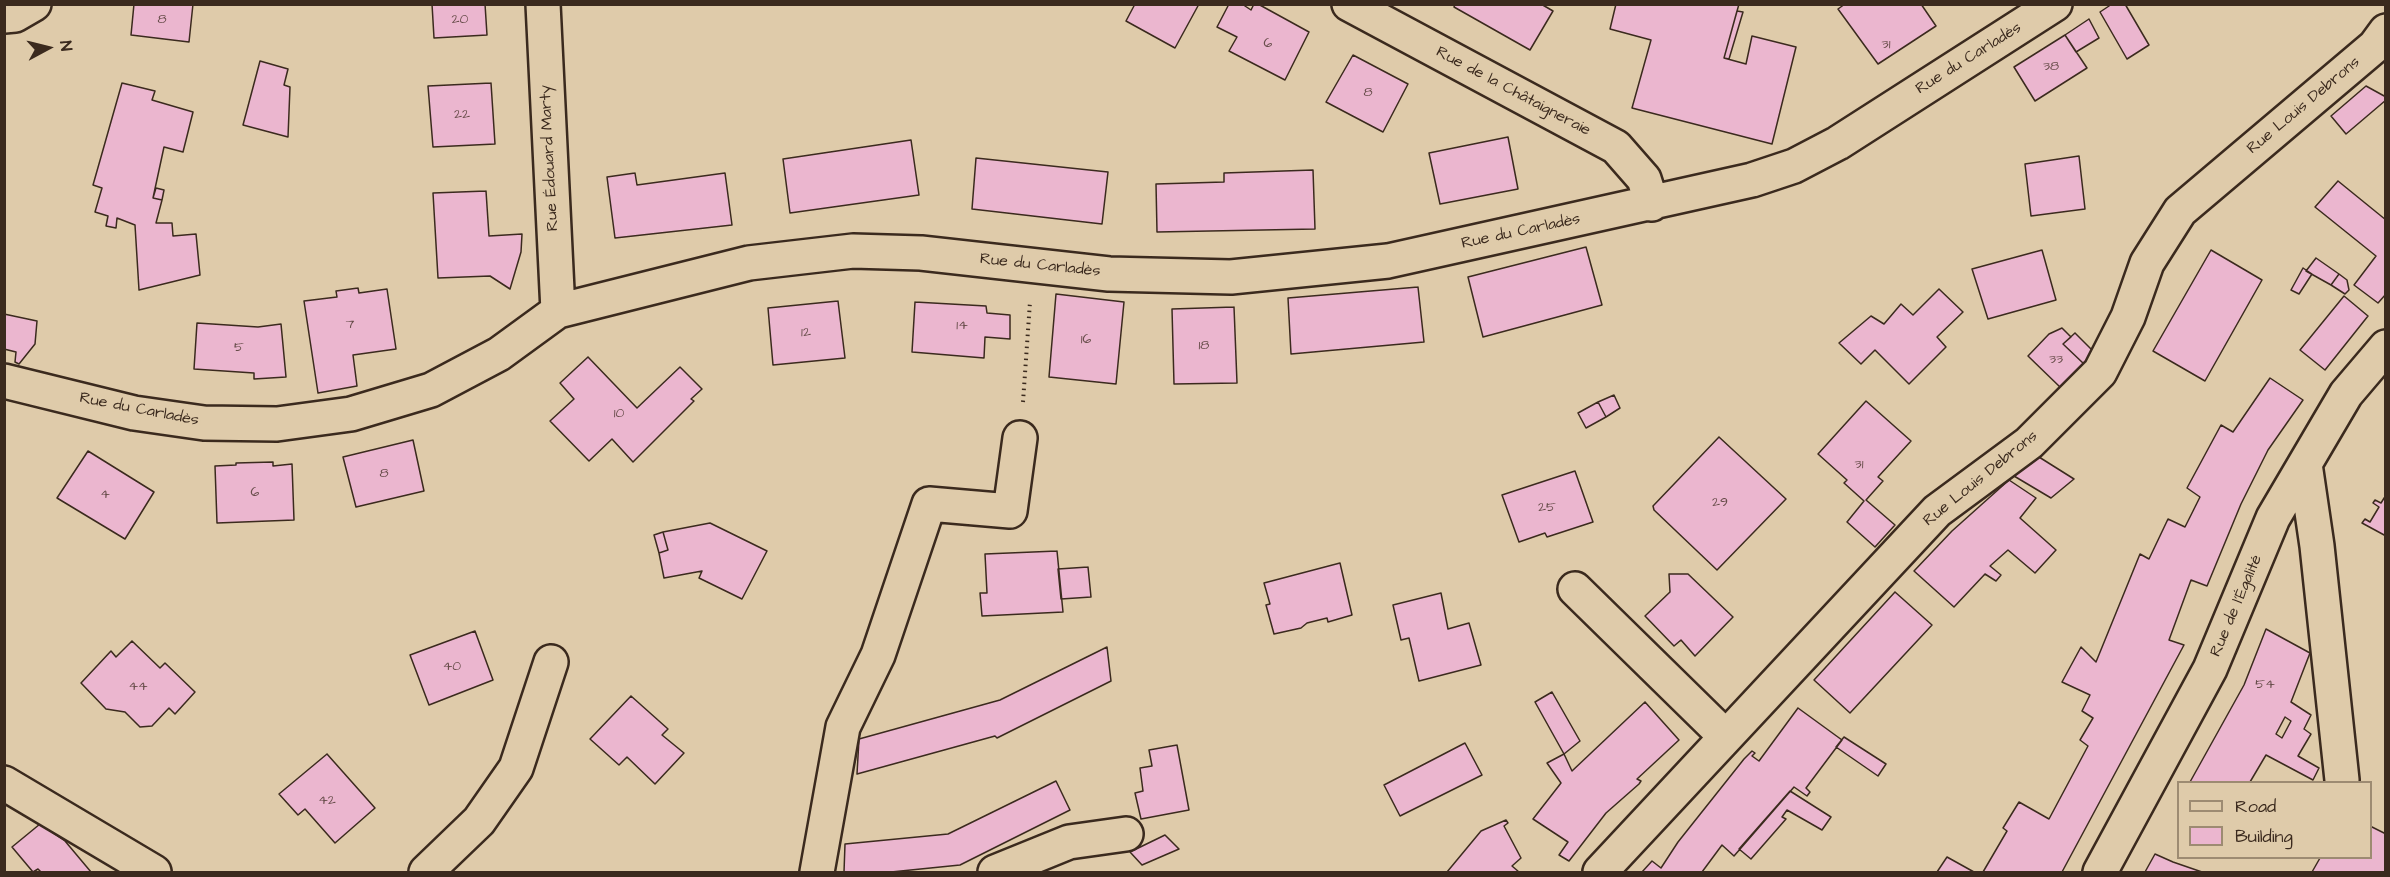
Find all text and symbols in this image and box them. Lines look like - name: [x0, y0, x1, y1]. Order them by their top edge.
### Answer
- house number: 8: [157, 12, 167, 28]
- house number: 20: [452, 12, 468, 28]
- north arrow: [18, 18, 78, 78]
- street label: Rue du Carladès: [1913, 19, 2025, 99]
- house number: 6: [1264, 36, 1272, 52]
- house number: 31: [1882, 37, 1890, 53]
- text: N: [54, 39, 77, 52]
- street label: Rue de la Châtaigneraie: [1432, 43, 1594, 141]
- street label: Rue Louis Debrons: [2244, 53, 2364, 159]
- house number: 38: [2043, 59, 2059, 75]
- street label: Rue Édouard Marty: [537, 84, 563, 232]
- house number: 8: [1363, 85, 1373, 101]
- house number: 22: [454, 107, 470, 123]
- street label: Rue du Carladès: [1460, 210, 1582, 254]
- street label: Rue du Carladès: [979, 250, 1101, 282]
- house number: 7: [346, 317, 354, 333]
- house number: 14: [956, 318, 968, 334]
- house number: 12: [801, 325, 811, 341]
- house number: 16: [1081, 332, 1091, 348]
- house number: 18: [1199, 338, 1209, 354]
- house number: 5: [234, 340, 244, 356]
- house number: 33: [2049, 352, 2063, 368]
- street label: Rue du Carladès: [78, 389, 200, 431]
- house number: 10: [614, 406, 624, 422]
- street label: Rue Louis Debrons: [1920, 427, 2042, 531]
- house number: 31: [1855, 457, 1863, 473]
- house number: 8: [379, 466, 389, 482]
- house number: 6: [251, 485, 259, 501]
- house number: 4: [100, 487, 110, 503]
- house number: 29: [1712, 495, 1728, 511]
- house number: 25: [1538, 500, 1556, 516]
- street label: Rue de l'Égalité: [2207, 552, 2267, 660]
- house number: 40: [443, 659, 461, 675]
- house number: 54: [2255, 677, 2275, 693]
- house number: 44: [128, 679, 148, 695]
- legend: [2177, 781, 2372, 859]
- house number: 42: [318, 793, 336, 809]
- text: Road: [2235, 794, 2276, 819]
- text: Building: [2235, 824, 2293, 849]

